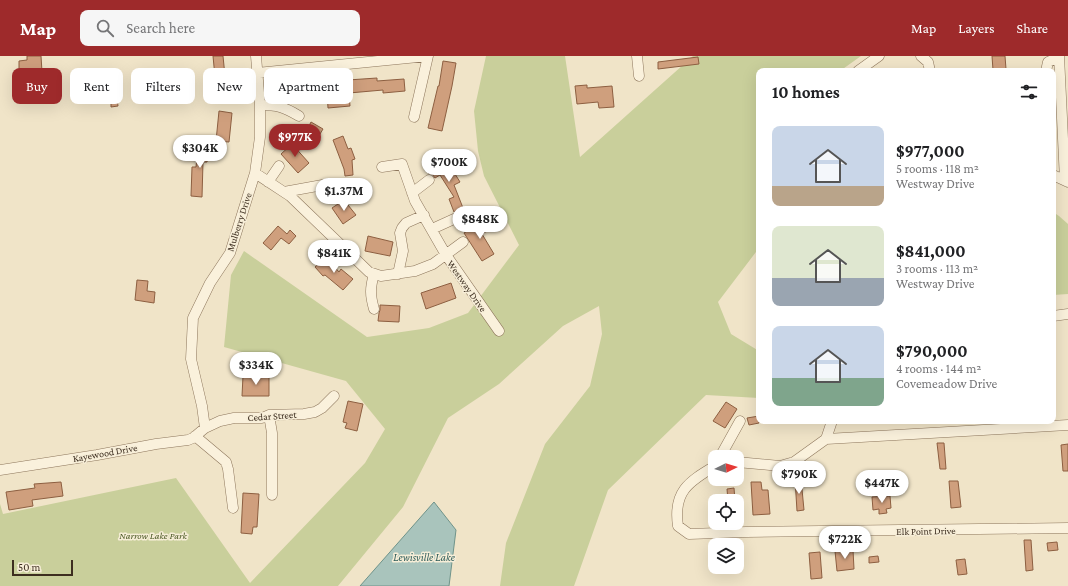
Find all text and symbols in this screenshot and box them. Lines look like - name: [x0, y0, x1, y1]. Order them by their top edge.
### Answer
- search box: [80, 10, 360, 46]
- icon: search: [94, 17, 116, 39]
- text: Map: [20, 18, 56, 39]
- text: Search here: [126, 20, 195, 36]
- text: Map: [911, 20, 936, 36]
- text: Layers: [958, 20, 995, 36]
- text: Share: [1017, 20, 1048, 36]
- chip: Buy: [12, 68, 62, 104]
- chip: Rent: [70, 68, 123, 104]
- chip: Filters: [131, 68, 195, 104]
- chip: New: [203, 68, 256, 104]
- chip: Apartment: [264, 68, 353, 104]
- icon: filters: [1018, 81, 1040, 103]
- text: 10 homes: [772, 83, 840, 102]
- pin: $977K: [267, 124, 323, 158]
- text: $977K: [278, 129, 312, 144]
- pin: $304K: [172, 135, 228, 169]
- text: $304K: [182, 140, 218, 155]
- icon: home: [804, 142, 852, 190]
- text: $977,000: [896, 142, 965, 161]
- pin: $700K: [421, 149, 477, 183]
- text: $700K: [431, 154, 467, 169]
- text: 5 rooms · 118 m²: [896, 161, 979, 176]
- text: Westway Drive: [896, 176, 975, 191]
- pin: $1.37M: [311, 178, 377, 212]
- text: $1.37M: [325, 183, 363, 198]
- street label: Mulberry Drive: [224, 191, 254, 253]
- pin: $848K: [452, 206, 508, 240]
- text: $848K: [462, 211, 498, 226]
- pin: $841K: [306, 240, 362, 274]
- icon: home: [804, 242, 852, 290]
- text: $841,000: [896, 242, 966, 261]
- text: $841K: [317, 245, 351, 260]
- street label: Westway Drive: [445, 258, 489, 314]
- text: 3 rooms · 113 m²: [896, 261, 978, 276]
- text: Westway Drive: [896, 276, 975, 291]
- icon: home: [804, 342, 852, 390]
- text: $790,000: [896, 342, 968, 361]
- pin: $334K: [228, 352, 284, 386]
- text: $334K: [239, 357, 273, 372]
- text: 4 rooms · 144 m²: [896, 361, 981, 376]
- text: Covemeadow Drive: [896, 376, 997, 391]
- street label: Cedar Street: [247, 409, 298, 423]
- street label: Kayewood Drive: [72, 442, 139, 464]
- north arrow: [708, 450, 744, 486]
- map controls: [708, 450, 744, 574]
- pin: $790K: [771, 461, 827, 495]
- text: $790K: [781, 466, 817, 481]
- pin: $447K: [854, 470, 910, 504]
- text: $447K: [865, 475, 899, 490]
- button: locate: [708, 494, 744, 530]
- street label: Elk Point Drive: [896, 525, 956, 537]
- pin: $722K: [817, 526, 873, 560]
- park label: Narrow Lake Park: [119, 530, 187, 541]
- text: $722K: [828, 531, 862, 546]
- button: layers: [708, 538, 744, 574]
- water label: Lewisville Lake: [393, 551, 456, 563]
- scale bar: [12, 558, 73, 577]
- text: 50 m: [18, 561, 40, 573]

